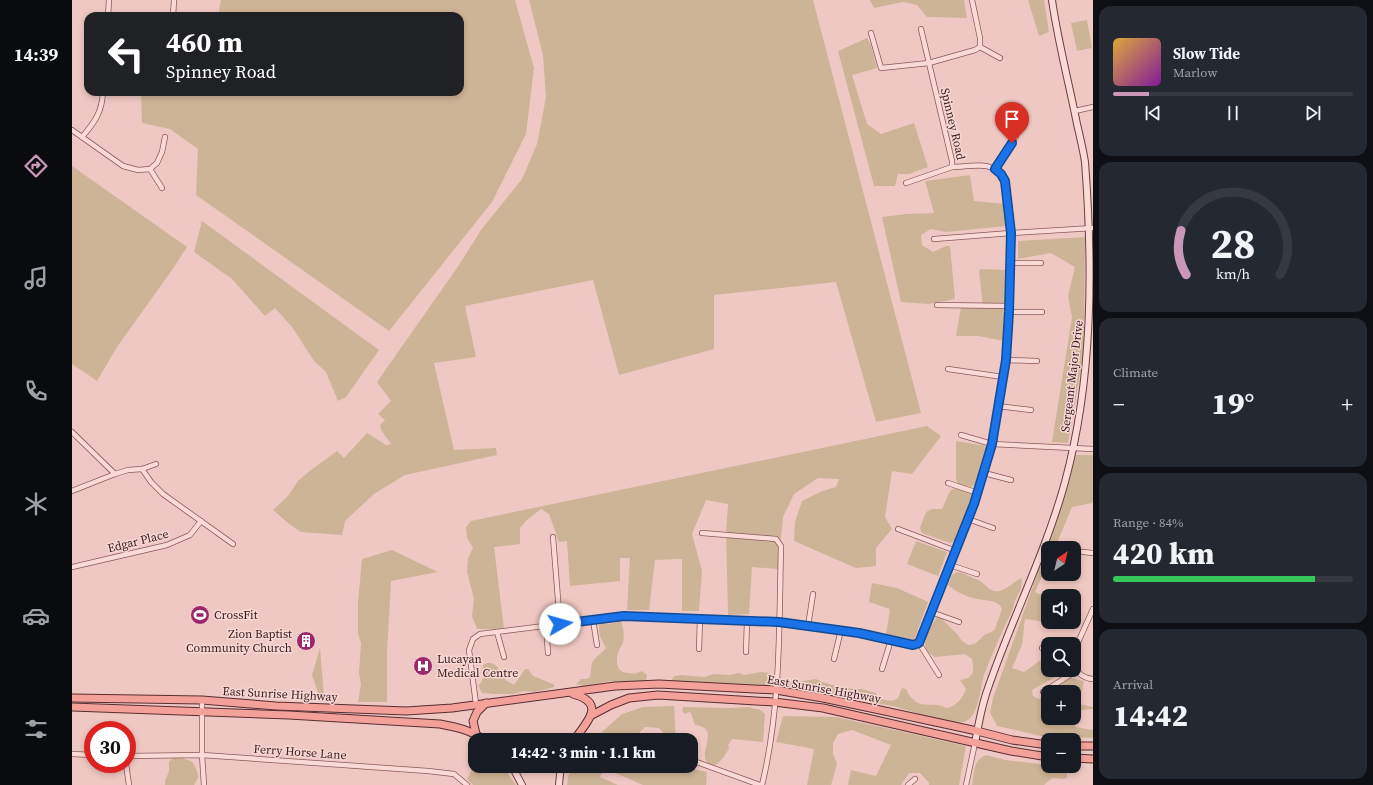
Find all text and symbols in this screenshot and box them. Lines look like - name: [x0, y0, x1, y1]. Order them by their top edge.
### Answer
- text: 460 m: [166, 23, 243, 61]
- icon: left: [100, 28, 152, 80]
- text: 14:39: [14, 42, 58, 67]
- text: Slow Tide: [1173, 43, 1240, 64]
- text: Spinney Road: [166, 59, 276, 84]
- text: Marlow: [1173, 64, 1217, 81]
- street label: Spinney Road: [937, 86, 969, 162]
- pin: [995, 102, 1029, 143]
- icon: previous: [1142, 102, 1164, 124]
- icon: pause: [1222, 102, 1244, 124]
- icon: next: [1302, 102, 1324, 124]
- icon: arrive: [1001, 108, 1023, 130]
- icon: directions: [22, 152, 50, 180]
- text: 28: [1210, 214, 1256, 271]
- text: km/h: [1216, 263, 1250, 283]
- icon: music: [22, 264, 50, 292]
- street label: Sergeant Major Drive: [1057, 319, 1087, 433]
- text: Climate: [1113, 364, 1158, 381]
- icon: phone: [22, 377, 50, 405]
- text: 19°: [1212, 383, 1254, 424]
- text: −: [1113, 389, 1125, 419]
- text: +: [1341, 389, 1353, 419]
- icon: climate: [22, 490, 50, 518]
- text: Range · 84%: [1113, 514, 1184, 531]
- street label: Edgar Place: [106, 526, 170, 556]
- text: 420 km: [1113, 533, 1214, 574]
- north arrow: [1041, 541, 1081, 581]
- map controls: [1041, 541, 1081, 773]
- button: sound: [1041, 589, 1081, 629]
- icon: car: [22, 602, 50, 630]
- position arrow: [539, 603, 581, 645]
- sports icon: CrossFit: [189, 604, 211, 626]
- place label: CrossFit: [214, 607, 258, 623]
- place label: Zion Baptist Community Church: [186, 626, 292, 656]
- building icon: Zion Baptist Community Church: [295, 630, 317, 652]
- button: search: [1041, 637, 1081, 677]
- place label: Lucayan Medical Centre: [437, 651, 518, 681]
- hospital icon: Lucayan Medical Centre: [412, 655, 434, 677]
- street label: East Sunrise Highway: [766, 671, 883, 707]
- text: Arrival: [1113, 676, 1153, 693]
- street label: East Sunrise Highway: [222, 683, 339, 705]
- button: +: [1041, 685, 1081, 725]
- text: 14:42: [1113, 695, 1188, 736]
- icon: filters: [22, 715, 50, 743]
- speed limit sign: 30: [84, 721, 136, 773]
- button: −: [1041, 733, 1081, 773]
- street label: Ferry Horse Lane: [253, 741, 347, 763]
- text: 14:42 · 3 min · 1.1 km: [510, 742, 656, 763]

